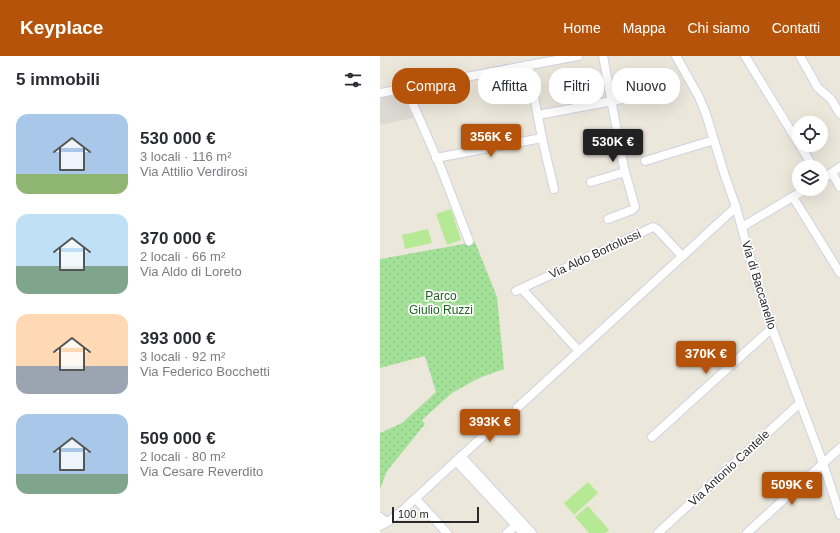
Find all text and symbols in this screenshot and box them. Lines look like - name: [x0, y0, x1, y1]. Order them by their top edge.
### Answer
- text: Keyplace: [20, 17, 103, 38]
- text: Home: [563, 20, 601, 36]
- text: Mappa: [623, 20, 666, 36]
- text: Chi siamo: [688, 20, 750, 36]
- text: Contatti: [772, 20, 820, 36]
- chip: Compra: [392, 68, 470, 104]
- chip: Affitta: [478, 68, 541, 104]
- chip: Filtri: [549, 68, 604, 104]
- chip: Nuovo: [612, 68, 680, 104]
- icon: filters: [342, 69, 364, 91]
- text: 5 immobili: [16, 70, 100, 89]
- map controls: [792, 116, 828, 196]
- button: locate: [792, 116, 828, 152]
- pin: 356K €: [458, 124, 524, 158]
- text: 530 000 €: [140, 129, 216, 148]
- text: 356K €: [470, 129, 512, 144]
- pin: 530K €: [580, 129, 646, 163]
- icon: home: [48, 130, 96, 178]
- text: 530K €: [592, 134, 634, 149]
- text: 3 locali · 116 m²: [140, 149, 232, 164]
- button: layers: [792, 160, 828, 196]
- text: Via Attilio Verdirosi: [140, 164, 247, 179]
- street label: Via Aldo Bortolussi: [547, 227, 643, 281]
- text: 370 000 €: [140, 229, 216, 248]
- icon: home: [48, 230, 96, 278]
- street label: Via di Baccanello: [739, 239, 779, 331]
- text: 2 locali · 66 m²: [140, 249, 225, 264]
- text: Via Aldo di Loreto: [140, 264, 242, 279]
- park label: Parco Giulio Ruzzi: [409, 289, 473, 317]
- text: 393 000 €: [140, 329, 216, 348]
- icon: home: [48, 330, 96, 378]
- pin: 370K €: [673, 341, 739, 375]
- text: 370K €: [685, 346, 727, 361]
- text: 3 locali · 92 m²: [140, 349, 225, 364]
- text: Via Federico Bocchetti: [140, 364, 270, 379]
- pin: 393K €: [457, 409, 523, 443]
- text: 393K €: [469, 414, 511, 429]
- street label: Via Antonio Cantele: [686, 427, 772, 509]
- text: 509 000 €: [140, 429, 216, 448]
- icon: home: [48, 430, 96, 478]
- text: 2 locali · 80 m²: [140, 449, 225, 464]
- text: Via Cesare Reverdito: [140, 464, 263, 479]
- pin: 509K €: [759, 472, 825, 506]
- text: 509K €: [771, 477, 813, 492]
- scale bar: [392, 505, 479, 524]
- text: 100 m: [398, 508, 429, 520]

